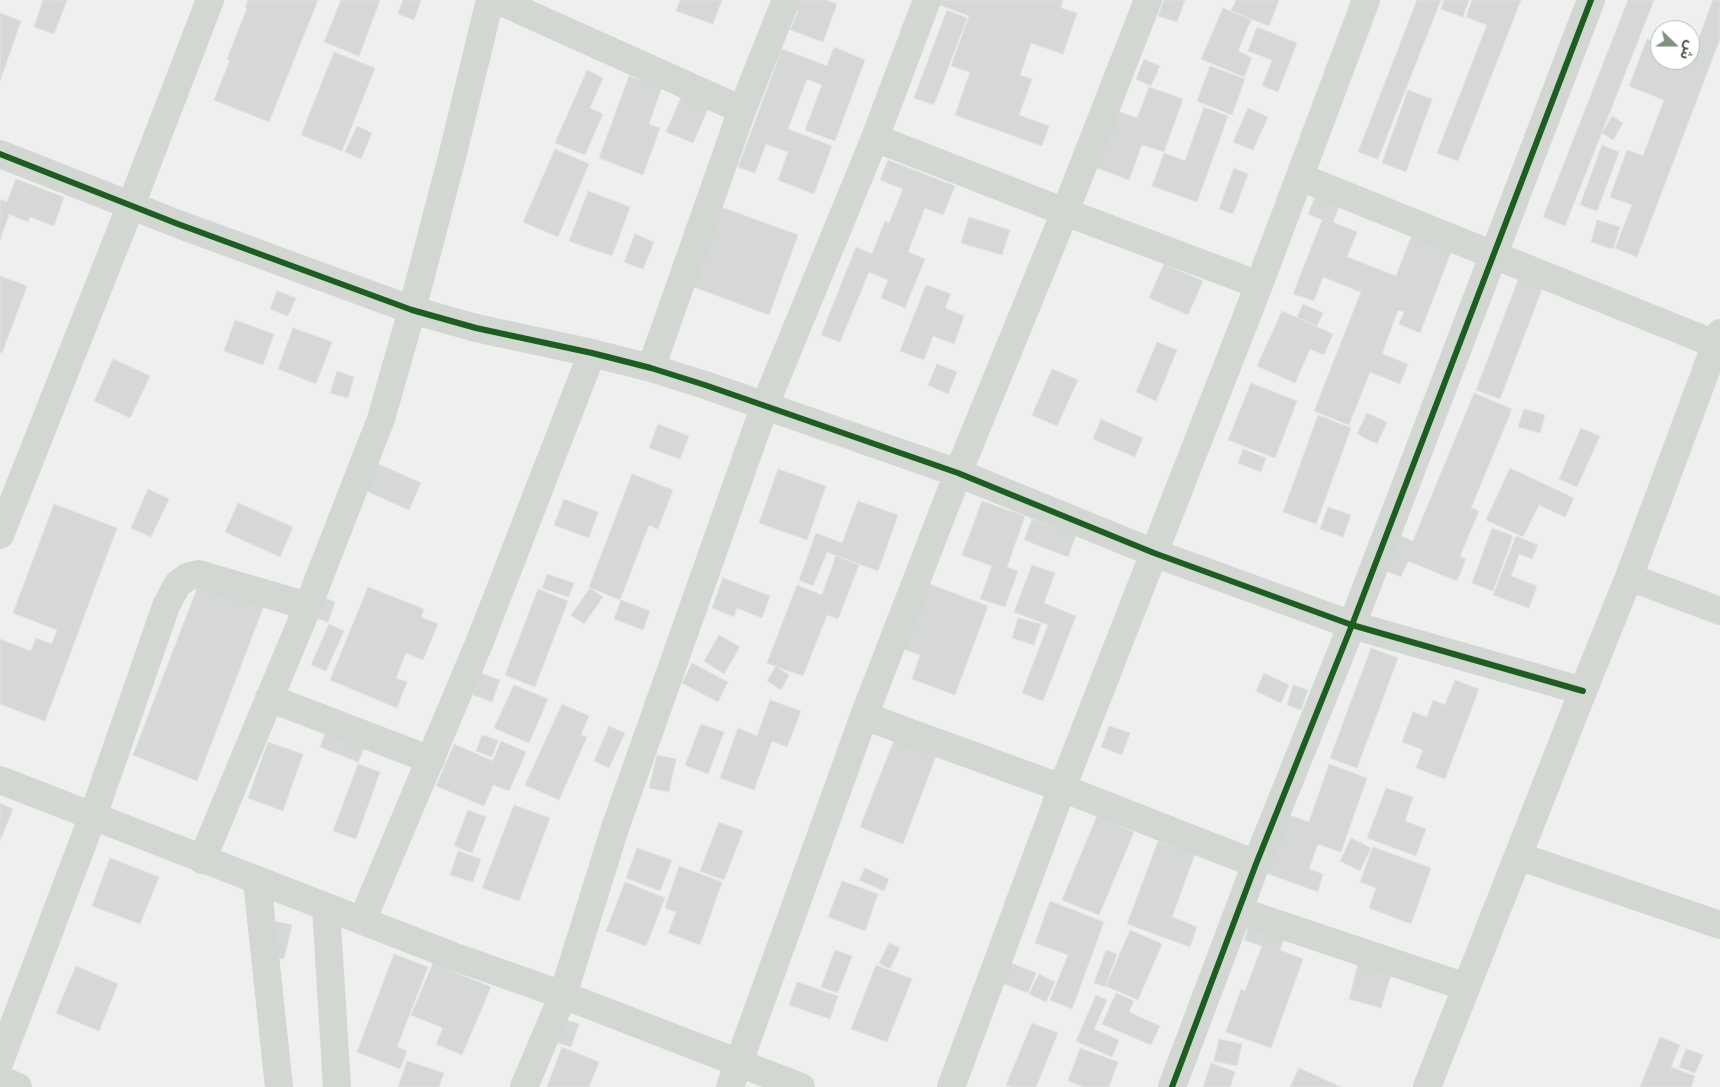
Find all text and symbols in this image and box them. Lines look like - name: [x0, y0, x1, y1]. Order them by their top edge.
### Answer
- north arrow: [1650, 20, 1700, 70]
- text: ش: [1677, 38, 1700, 63]

